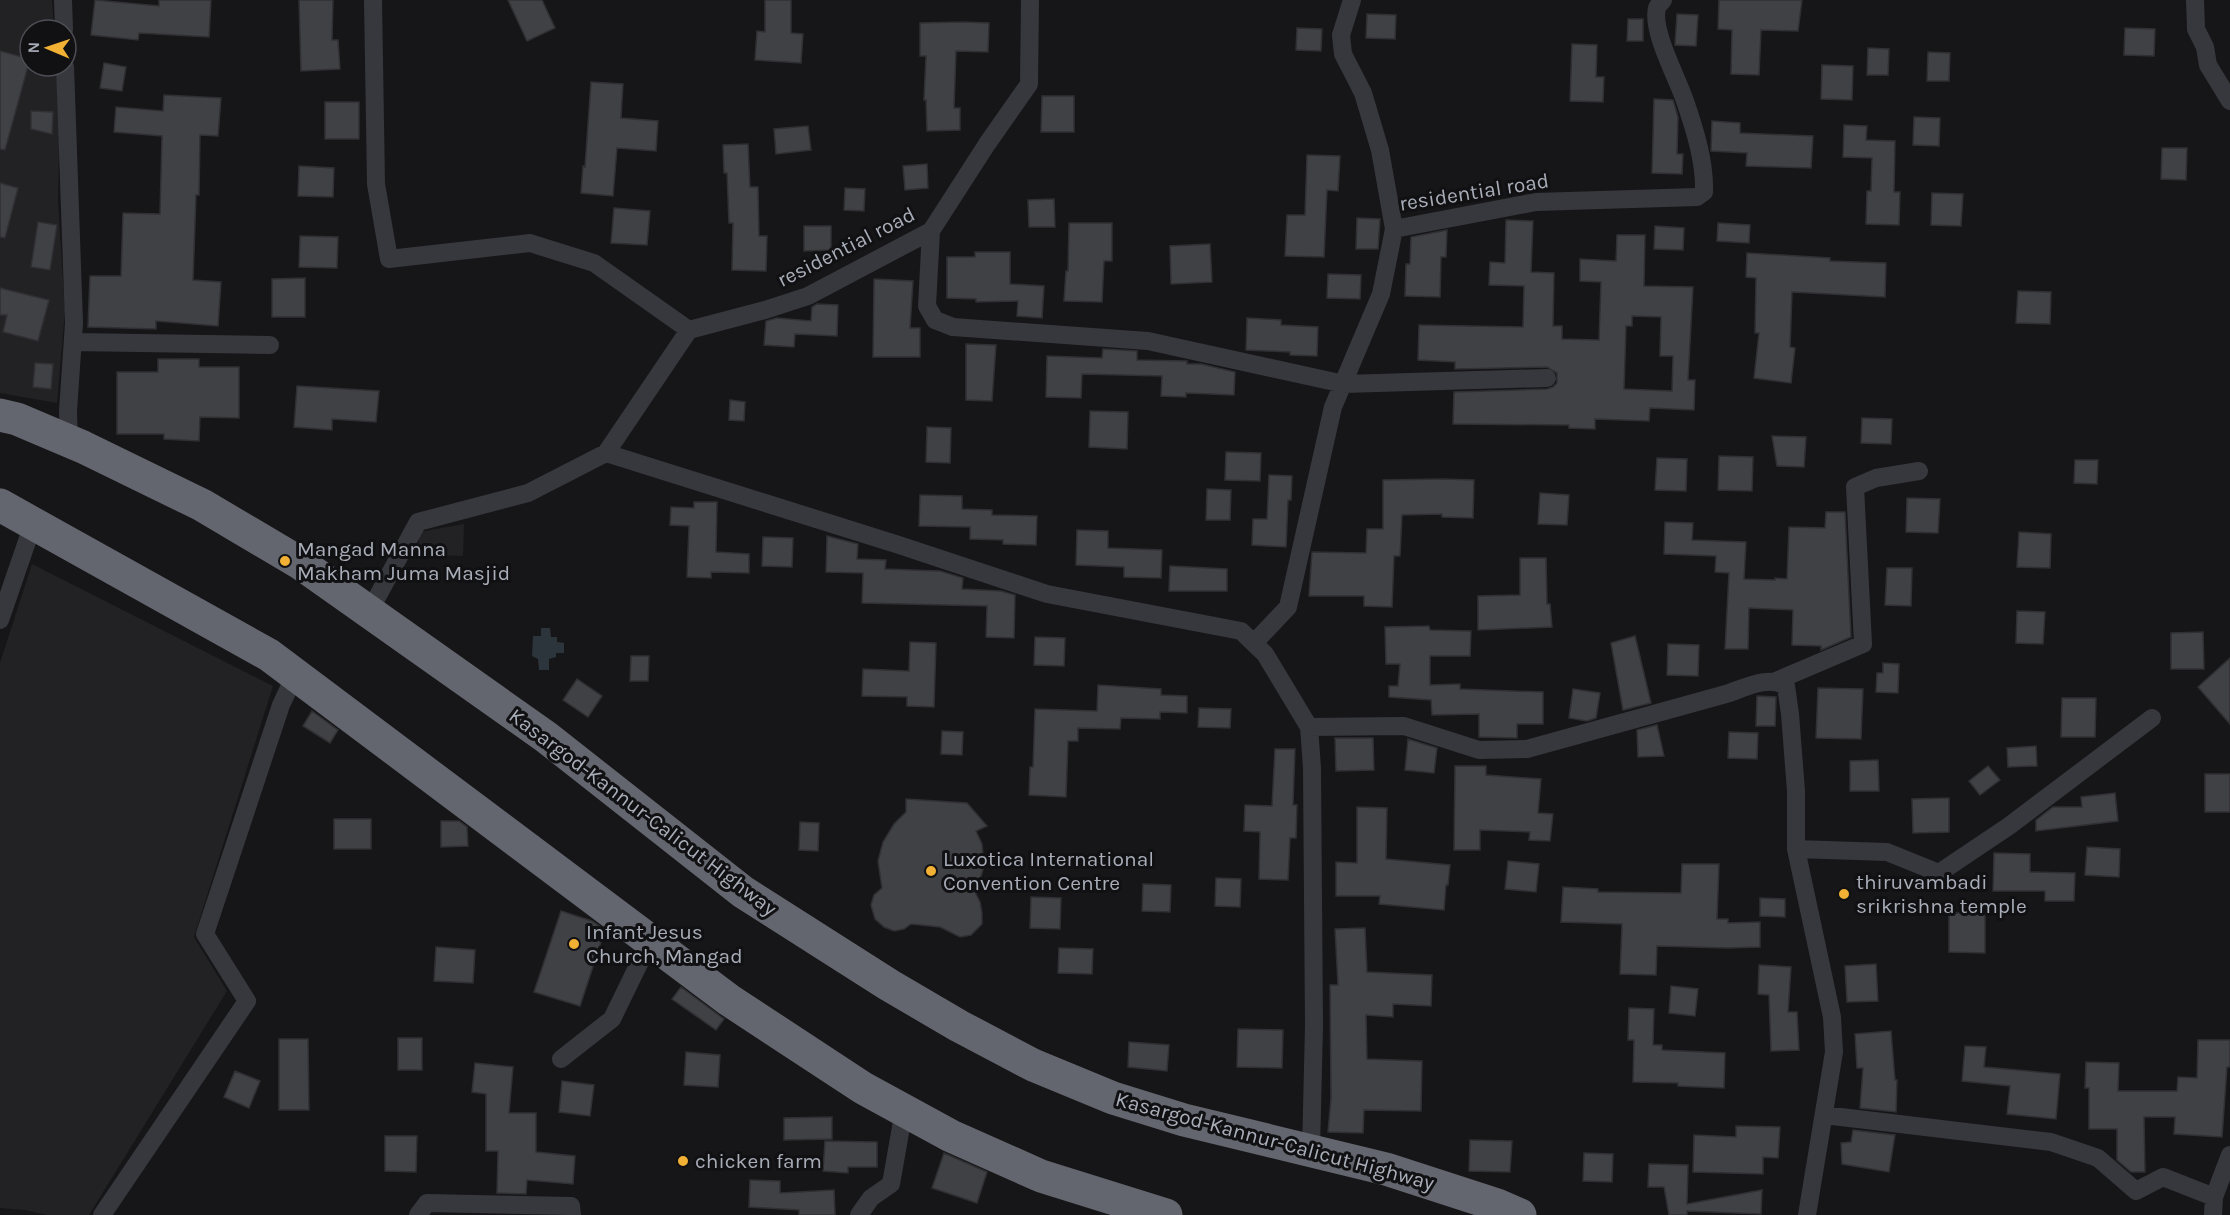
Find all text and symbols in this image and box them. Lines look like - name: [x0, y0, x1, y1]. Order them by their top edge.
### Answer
- north arrow: [18, 18, 78, 78]
- text: N: [24, 41, 43, 54]
- street label: residential road: [1397, 168, 1551, 216]
- street label: residential road: [773, 202, 919, 292]
- place label: Mangad Manna Makham Juma Masjid: [297, 537, 510, 585]
- marker: Mangad Manna Makham Juma Masjid: [278, 554, 292, 568]
- street label: Kasargod-Kannur-Calicut Highway: [504, 703, 782, 921]
- place label: Luxotica International Convention Centre: [943, 847, 1154, 895]
- marker: Luxotica International Convention Centre: [924, 864, 938, 878]
- place label: thiruvambadi srikrishna temple: [1856, 870, 2027, 918]
- marker: thiruvambadi srikrishna temple: [1837, 887, 1851, 901]
- place label: Infant Jesus Church, Mangad: [586, 920, 743, 968]
- marker: Infant Jesus Church, Mangad: [567, 937, 581, 951]
- street label: Kasargod-Kannur-Calicut Highway: [1113, 1087, 1437, 1195]
- place label: chicken farm: [695, 1149, 822, 1173]
- marker: chicken farm: [676, 1154, 690, 1168]

